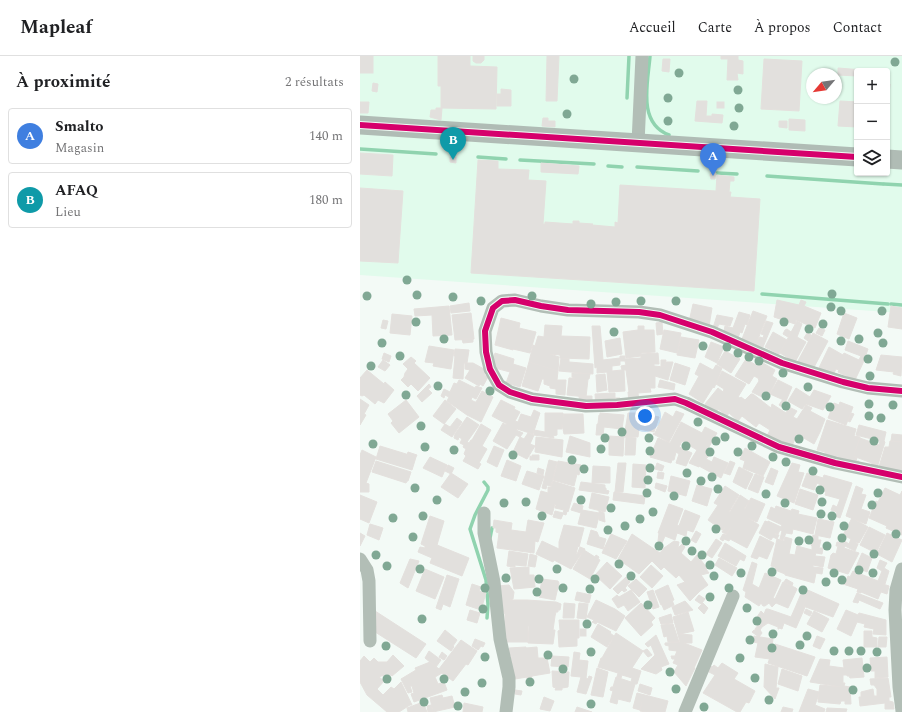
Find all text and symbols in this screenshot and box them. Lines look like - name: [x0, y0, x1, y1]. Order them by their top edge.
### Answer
- text: Mapleaf: [20, 13, 92, 42]
- text: Accueil: [629, 17, 676, 38]
- text: Carte: [698, 17, 732, 38]
- text: À propos: [754, 17, 811, 38]
- text: Contact: [833, 17, 882, 38]
- north arrow: [806, 68, 842, 104]
- map controls: [854, 68, 890, 176]
- button: +: [854, 68, 890, 104]
- text: À proximité: [16, 69, 111, 95]
- text: 2 résultats: [285, 72, 344, 92]
- button: −: [854, 104, 890, 140]
- text: Smalto: [55, 115, 104, 138]
- text: A: [25, 126, 35, 146]
- text: 140 m: [309, 126, 343, 146]
- pin: B: [440, 127, 466, 160]
- text: Magasin: [55, 138, 104, 158]
- button: layers: [854, 140, 890, 176]
- pin: A: [700, 143, 726, 176]
- text: AFAQ: [55, 179, 98, 202]
- text: B: [25, 190, 35, 210]
- text: 180 m: [309, 190, 343, 210]
- text: Lieu: [55, 202, 81, 222]
- your location: [635, 406, 655, 426]

